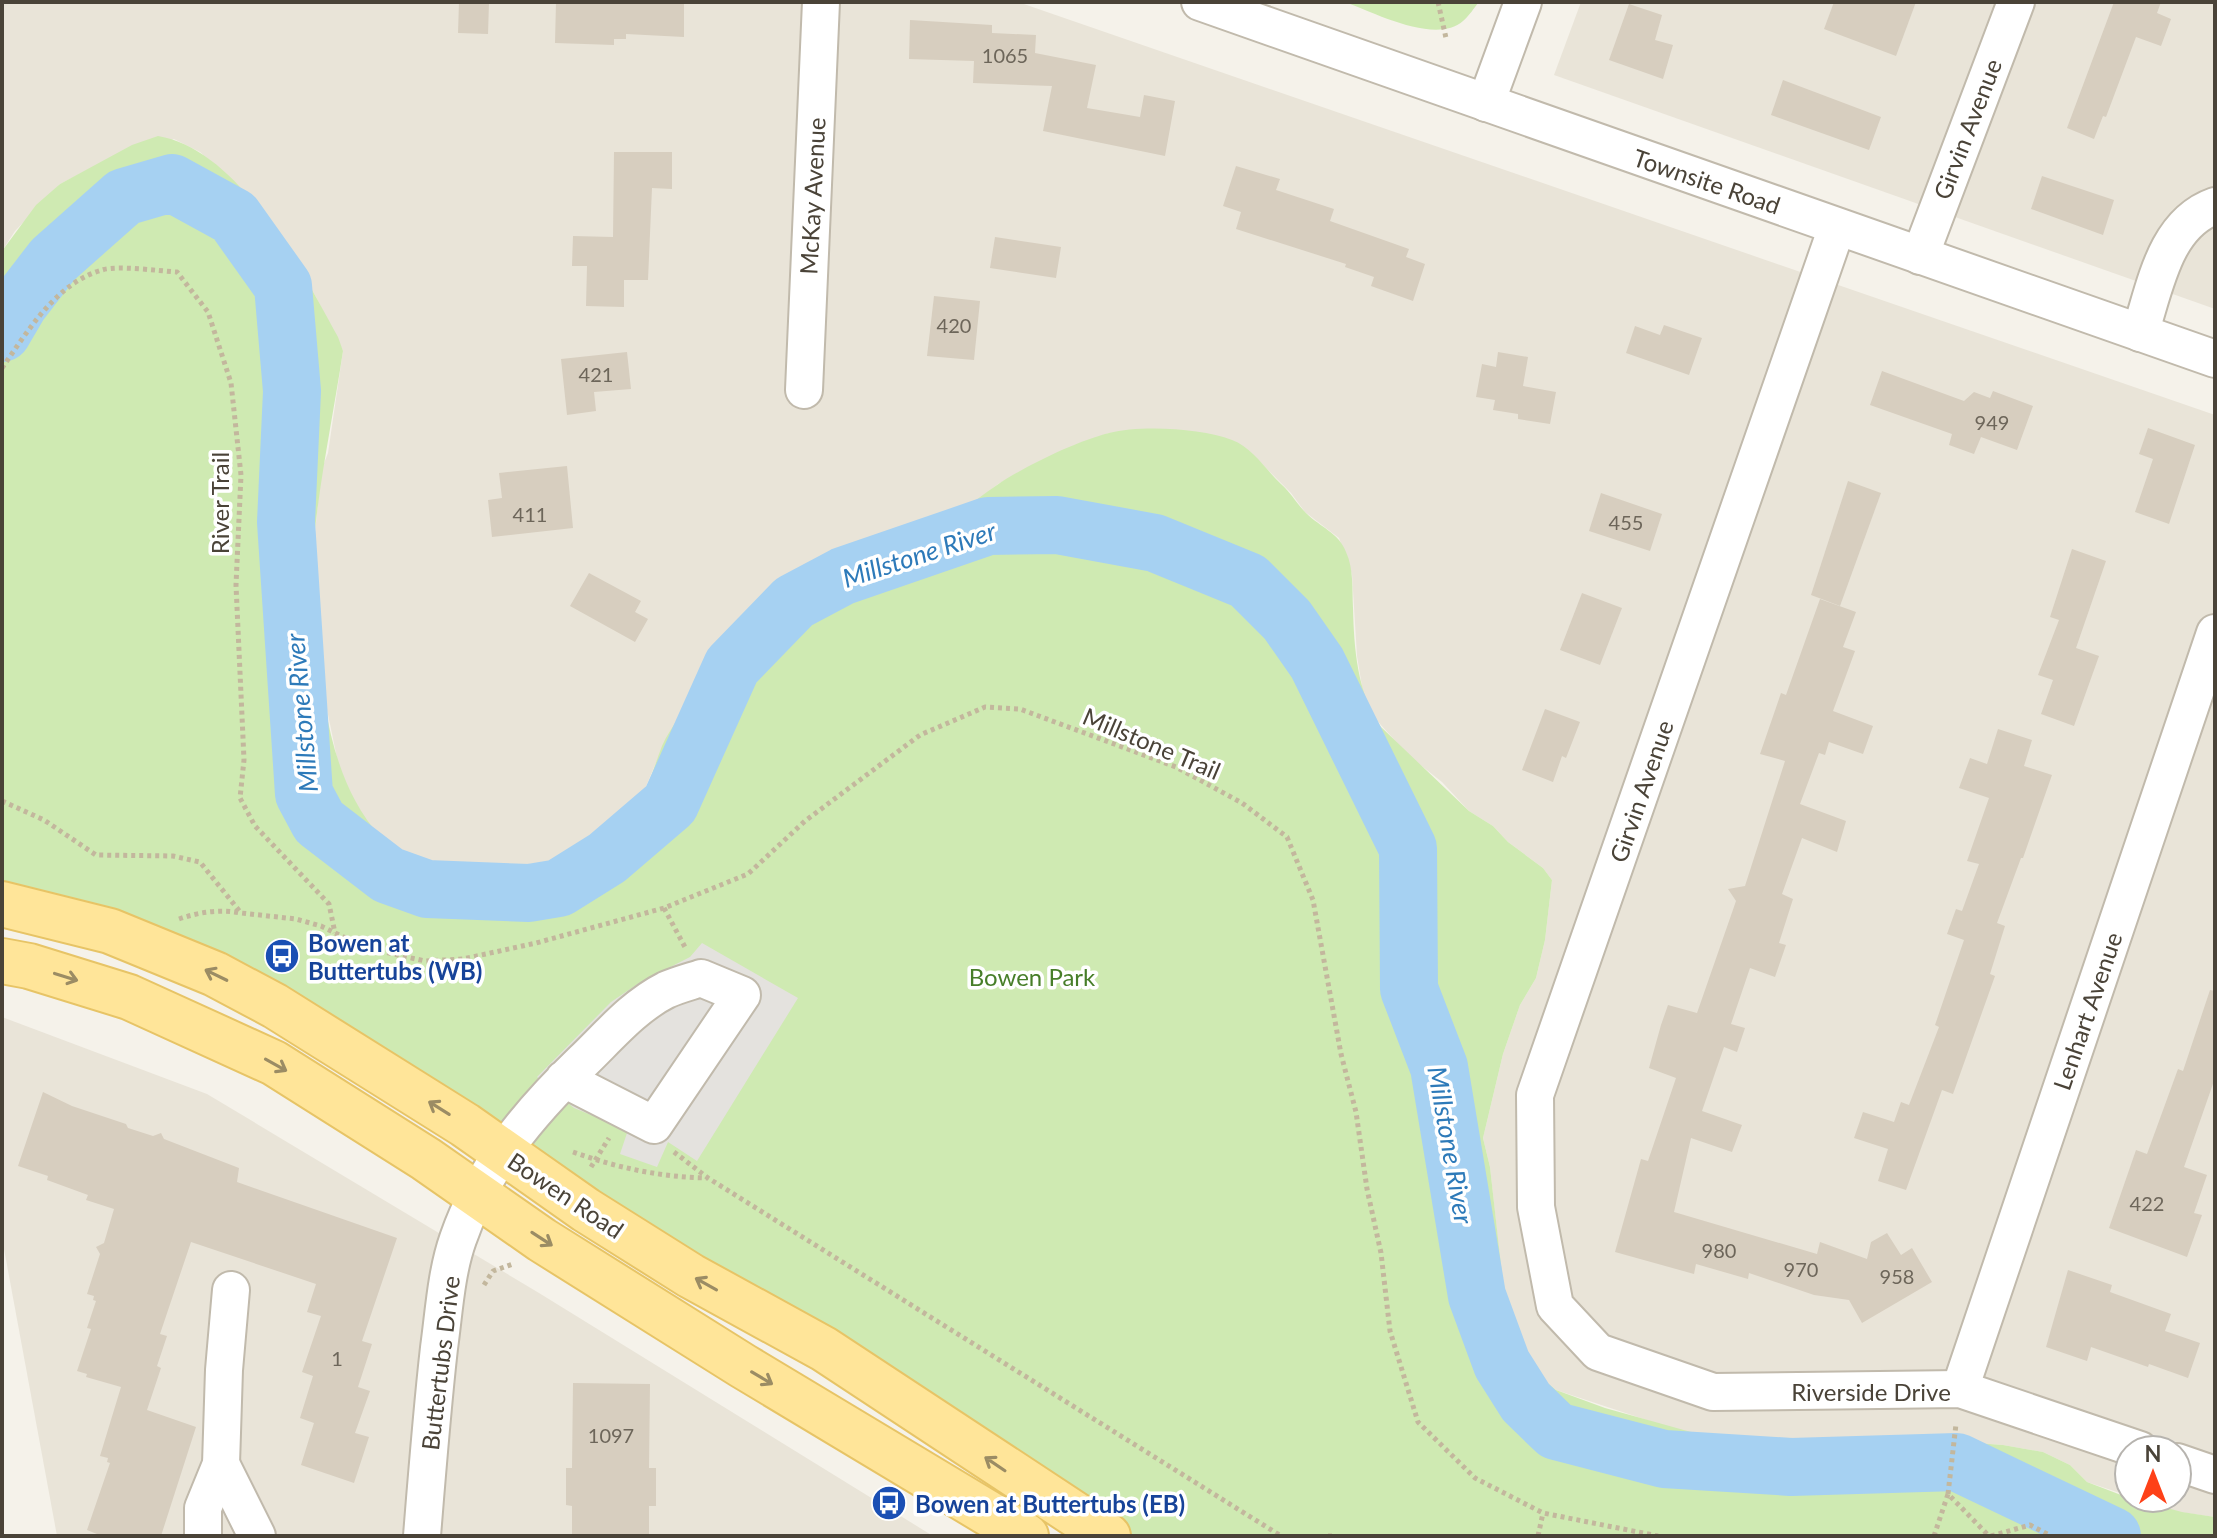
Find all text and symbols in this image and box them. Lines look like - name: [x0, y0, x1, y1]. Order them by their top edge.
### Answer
- house number: 1065: [982, 43, 1028, 67]
- street label: Girvin Avenue: [1927, 55, 2007, 203]
- street label: McKay Avenue: [793, 117, 831, 275]
- street label: Townsite Road: [1630, 142, 1784, 220]
- house number: 420: [937, 313, 971, 337]
- house number: 421: [579, 362, 613, 386]
- house number: 949: [1975, 410, 2009, 434]
- street label: River Trail: [205, 452, 234, 554]
- house number: 411: [513, 502, 547, 526]
- house number: 455: [1609, 510, 1643, 534]
- water label: Millstone River: [838, 514, 1001, 594]
- water label: Millstone River: [278, 631, 324, 794]
- street label: Millstone Trail: [1079, 701, 1225, 785]
- street label: Girvin Avenue: [1603, 716, 1679, 866]
- place label: Bowen at Buttertubs (WB): [308, 928, 482, 985]
- street label: Lenhart Avenue: [2046, 928, 2128, 1094]
- bus stop icon: Bowen at Buttertubs (WB): [263, 937, 301, 975]
- park label: Bowen Park: [969, 962, 1096, 991]
- one-way arrow: [204, 967, 228, 982]
- one-way arrow: [53, 971, 78, 985]
- one-way arrow: [264, 1057, 287, 1073]
- water label: Millstone River: [1421, 1064, 1481, 1227]
- one-way arrow: [428, 1100, 450, 1117]
- street label: Bowen Road: [503, 1146, 629, 1244]
- house number: 422: [2130, 1191, 2164, 1215]
- one-way arrow: [530, 1232, 553, 1248]
- house number: 980: [1702, 1238, 1736, 1262]
- house number: 970: [1784, 1257, 1818, 1281]
- house number: 958: [1880, 1264, 1914, 1288]
- street label: Buttertubs Drive: [415, 1274, 465, 1452]
- one-way arrow: [695, 1276, 719, 1292]
- house number: 1: [331, 1346, 343, 1370]
- one-way arrow: [750, 1370, 773, 1386]
- street label: Riverside Drive: [1791, 1377, 1951, 1406]
- house number: 1097: [588, 1423, 634, 1447]
- north arrow: [2113, 1434, 2193, 1514]
- text: N: [2145, 1440, 2161, 1467]
- one-way arrow: [985, 1456, 1007, 1472]
- bus stop icon: Bowen at Buttertubs (EB): [870, 1484, 908, 1522]
- place label: Bowen at Buttertubs (EB): [915, 1489, 1185, 1518]

